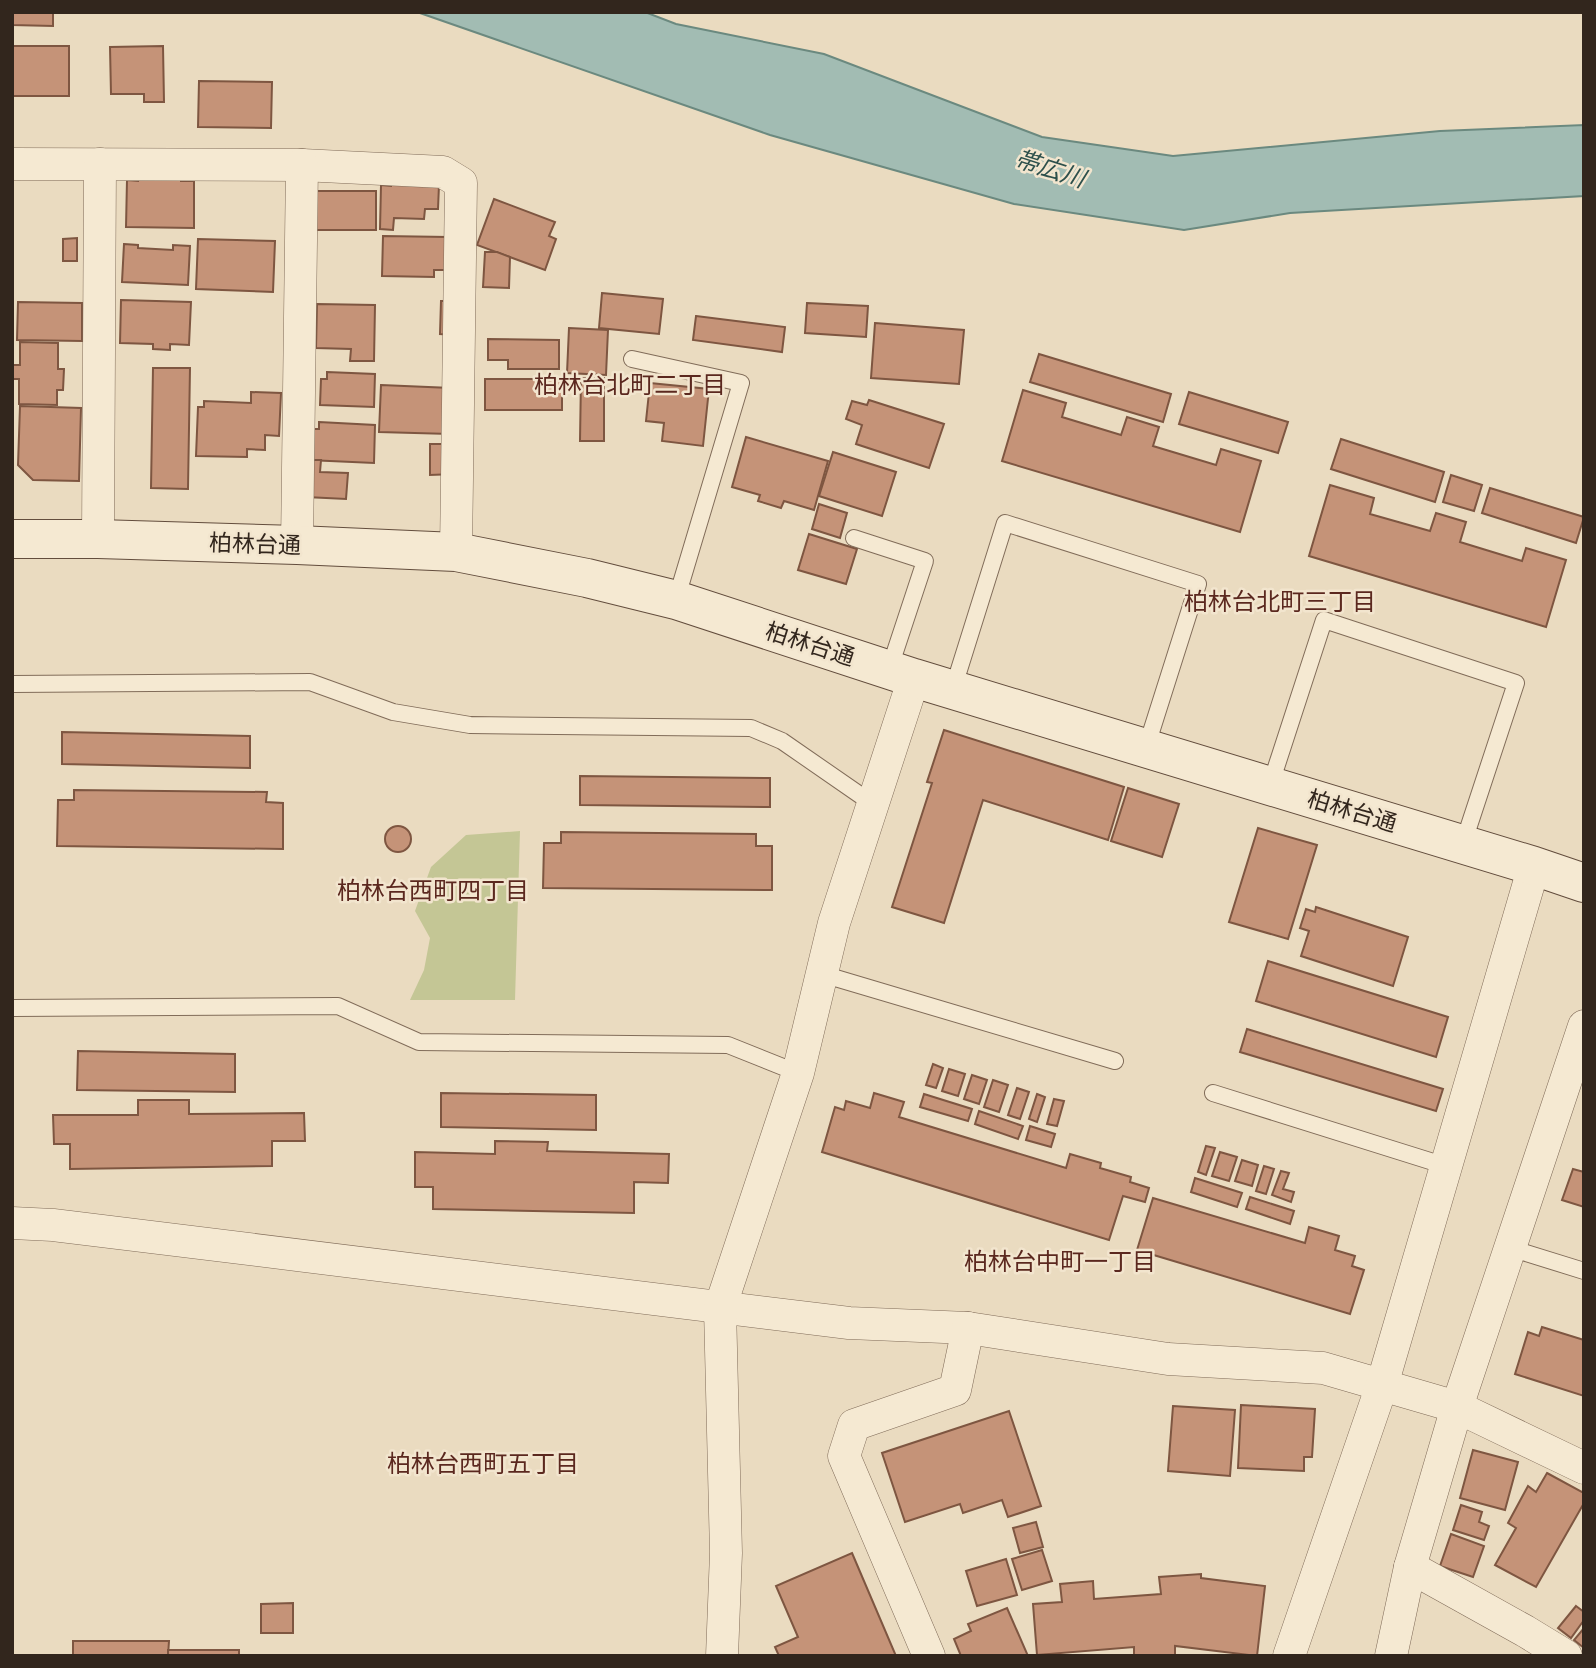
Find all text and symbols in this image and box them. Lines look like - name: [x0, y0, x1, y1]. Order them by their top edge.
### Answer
- water label: 帯広川: [1011, 141, 1093, 195]
- district label: 柏林台北町二丁目: [534, 367, 726, 400]
- street label: 柏林台通: [209, 525, 302, 561]
- district label: 柏林台北町三丁目: [1184, 584, 1376, 617]
- street label: 柏林台通: [762, 614, 859, 672]
- street label: 柏林台通: [1304, 781, 1401, 839]
- district label: 柏林台西町四丁目: [337, 873, 529, 906]
- district label: 柏林台中町一丁目: [964, 1244, 1156, 1277]
- district label: 柏林台西町五丁目: [387, 1446, 579, 1479]

